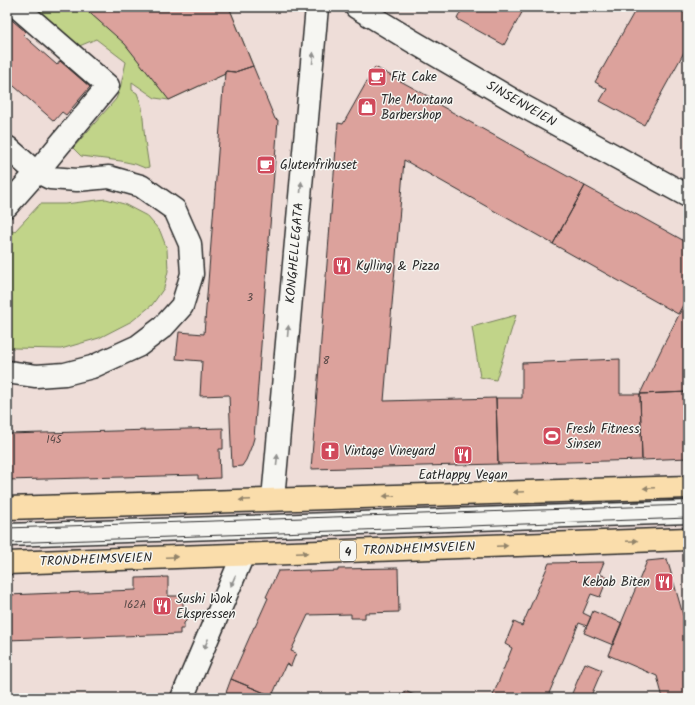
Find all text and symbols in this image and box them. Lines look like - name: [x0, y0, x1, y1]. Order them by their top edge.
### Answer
- one-way arrow: [309, 52, 316, 64]
- cafe icon: Fit Cake: [366, 66, 388, 88]
- place label: Fit Cake: [391, 67, 437, 88]
- street label: SINSENVEIEN: [482, 75, 560, 133]
- place label: The Montana Barbershop: [381, 90, 453, 126]
- shop icon: The Montana Barbershop: [356, 96, 378, 118]
- cafe icon: Glutenfrihuset: [255, 154, 277, 176]
- place label: Glutenfrihuset: [280, 155, 358, 176]
- one-way arrow: [298, 181, 304, 193]
- street label: KONGHELLEGATA: [280, 202, 310, 304]
- restaurant icon: Kylling & Pizza: [331, 255, 353, 277]
- place label: Kylling & Pizza: [356, 256, 440, 277]
- house number: 3: [247, 289, 253, 307]
- one-way arrow: [285, 325, 292, 337]
- house number: 8: [323, 352, 330, 370]
- place label: Fresh Fitness Sinsen: [566, 419, 640, 455]
- sports icon: Fresh Fitness Sinsen: [541, 425, 563, 447]
- house number: 145: [46, 431, 63, 449]
- church icon: Vintage Vineyard: [319, 440, 341, 462]
- place label: Vintage Vineyard: [344, 441, 436, 462]
- restaurant icon: EatHappy Vegan: [452, 444, 474, 466]
- one-way arrow: [274, 454, 280, 466]
- place label: EatHappy Vegan: [418, 465, 508, 486]
- one-way arrow: [642, 485, 655, 491]
- one-way arrow: [513, 488, 525, 495]
- one-way arrow: [383, 492, 395, 499]
- one-way arrow: [238, 497, 251, 503]
- street label: TRONDHEIMSVEIEN: [363, 537, 476, 561]
- one-way arrow: [626, 538, 639, 544]
- road number: 4: [340, 541, 356, 561]
- one-way arrow: [496, 542, 508, 549]
- street label: TRONDHEIMSVEIEN: [40, 548, 153, 572]
- one-way arrow: [296, 550, 309, 556]
- one-way arrow: [166, 554, 178, 561]
- restaurant icon: Kebab Biten: [653, 571, 675, 593]
- place label: Kebab Biten: [582, 572, 650, 593]
- one-way arrow: [229, 576, 235, 588]
- place label: Sushi Wok Ekspressen: [176, 589, 236, 625]
- restaurant icon: Sushi Wok Ekspressen: [151, 595, 173, 617]
- house number: 162A: [124, 596, 147, 614]
- one-way arrow: [203, 638, 209, 649]

